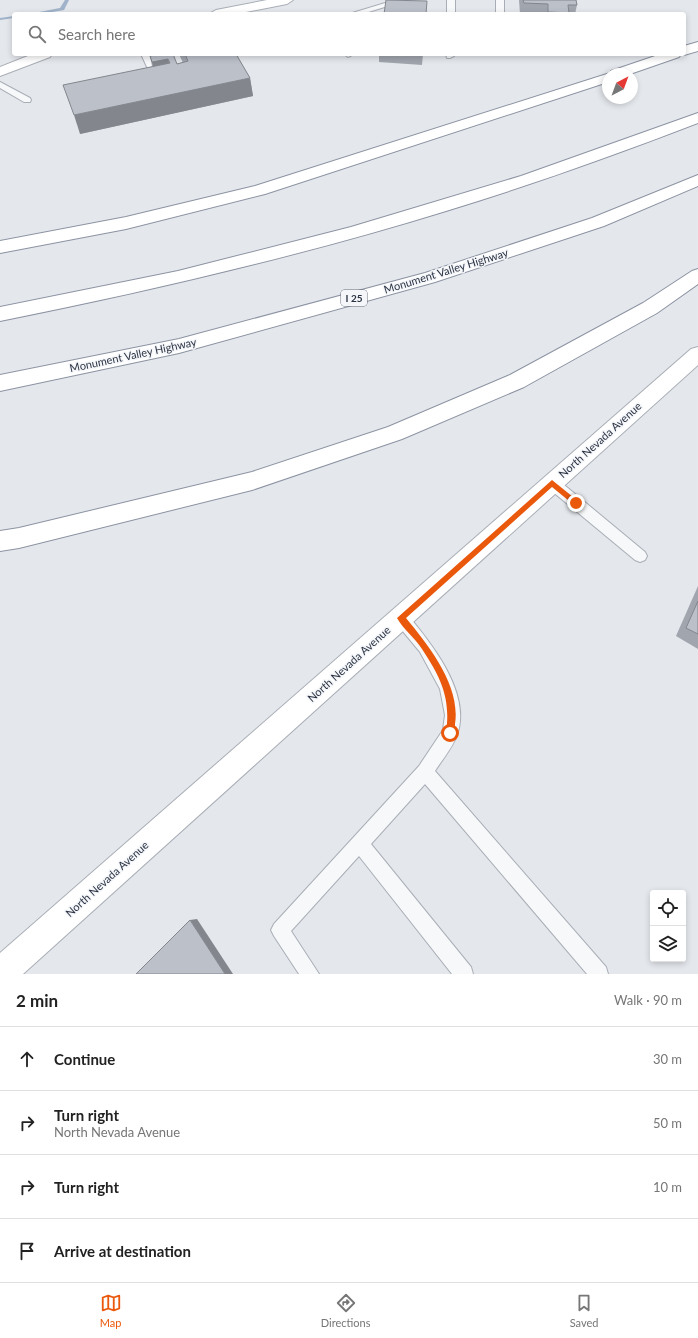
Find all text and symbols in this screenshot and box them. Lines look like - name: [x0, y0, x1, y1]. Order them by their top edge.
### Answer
- search box: [12, 12, 686, 56]
- icon: search: [26, 23, 48, 45]
- text: Search here: [58, 25, 135, 43]
- north arrow: [602, 68, 638, 104]
- street label: Monument Valley Highway: [382, 245, 510, 296]
- road number: I 25: [341, 290, 367, 306]
- street label: Monument Valley Highway: [68, 335, 198, 374]
- street label: North Nevada Avenue: [556, 399, 644, 480]
- route end: [567, 494, 585, 512]
- street label: North Nevada Avenue: [305, 623, 393, 704]
- route start: [441, 724, 459, 742]
- street label: North Nevada Avenue: [63, 838, 151, 919]
- map controls: [650, 890, 686, 962]
- button: locate: [650, 890, 686, 926]
- button: layers: [650, 926, 686, 962]
- text: 2 min: [16, 990, 58, 1011]
- text: Walk · 90 m: [614, 992, 682, 1008]
- icon: ahead: [16, 1048, 38, 1070]
- text: Continue: [54, 1050, 115, 1068]
- text: 30 m: [653, 1051, 682, 1067]
- text: Turn right: [54, 1106, 119, 1124]
- icon: right: [16, 1112, 38, 1134]
- text: 50 m: [653, 1115, 682, 1131]
- text: North Nevada Avenue: [54, 1124, 180, 1140]
- icon: right: [16, 1176, 38, 1198]
- text: Turn right: [54, 1178, 119, 1196]
- text: 10 m: [653, 1179, 682, 1195]
- icon: arrive: [16, 1240, 38, 1262]
- text: Arrive at destination: [54, 1242, 191, 1260]
- tab: Map: [100, 1292, 122, 1329]
- tab: Directions: [321, 1292, 370, 1329]
- tab: Saved: [570, 1292, 598, 1329]

